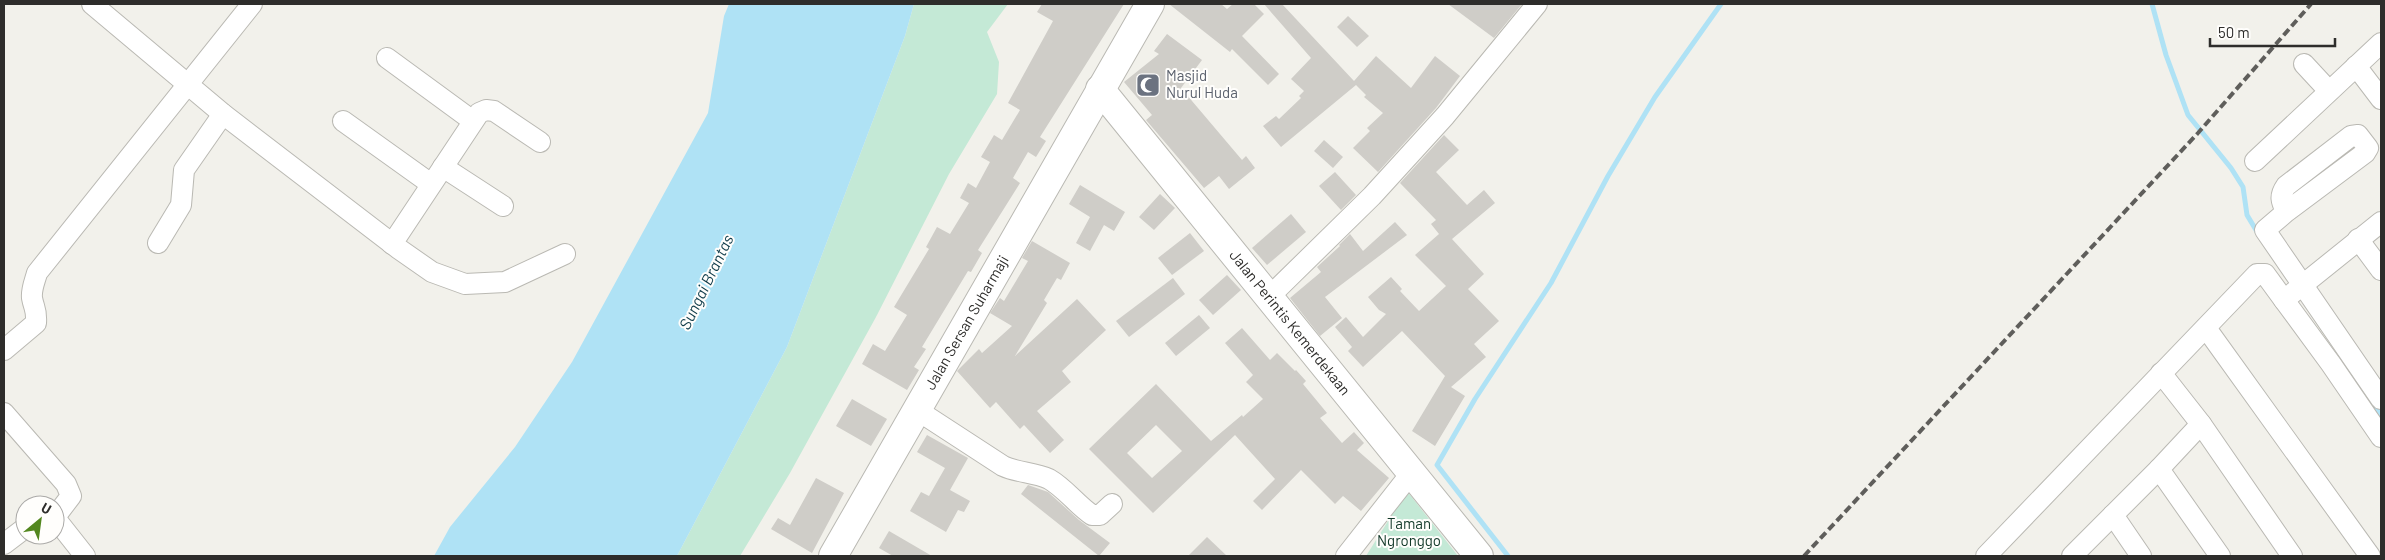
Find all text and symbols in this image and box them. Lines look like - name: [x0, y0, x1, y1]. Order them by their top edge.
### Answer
- scale bar: [2210, 15, 2335, 47]
- text: 50 m: [2218, 23, 2250, 41]
- place label: Masjid Nurul Huda: [1166, 66, 1238, 101]
- mosque icon: Masjid Nurul Huda: [1135, 72, 1161, 98]
- water label: Sungai Brantas: [674, 231, 737, 332]
- street label: Jalan Perintis Kemerdekaan: [1226, 246, 1355, 398]
- street label: Jalan Sersan Suharmaji: [920, 252, 1012, 393]
- north arrow: [15, 495, 65, 545]
- text: U: [39, 499, 55, 518]
- park label: Taman Ngronggo: [1377, 514, 1441, 549]

